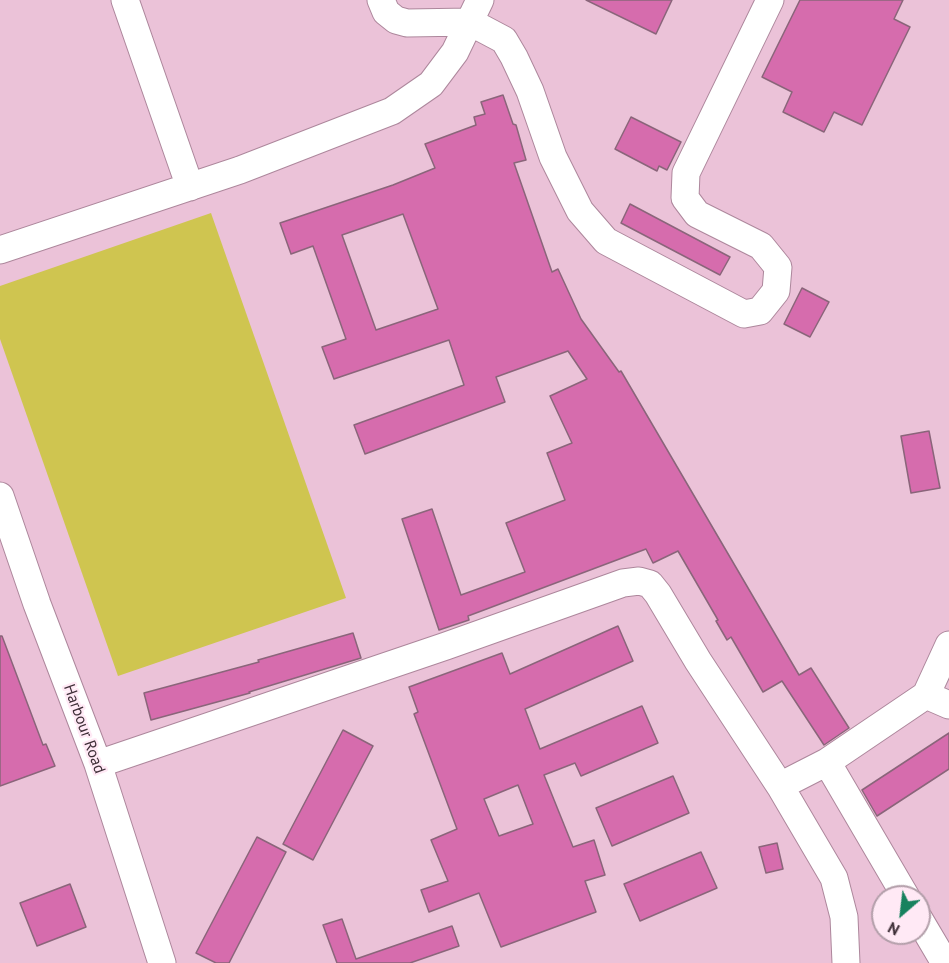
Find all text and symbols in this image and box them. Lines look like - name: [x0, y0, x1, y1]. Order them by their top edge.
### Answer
- street label: Harbour Road: [59, 682, 109, 776]
- north arrow: [871, 885, 931, 945]
- text: N: [884, 918, 903, 940]

